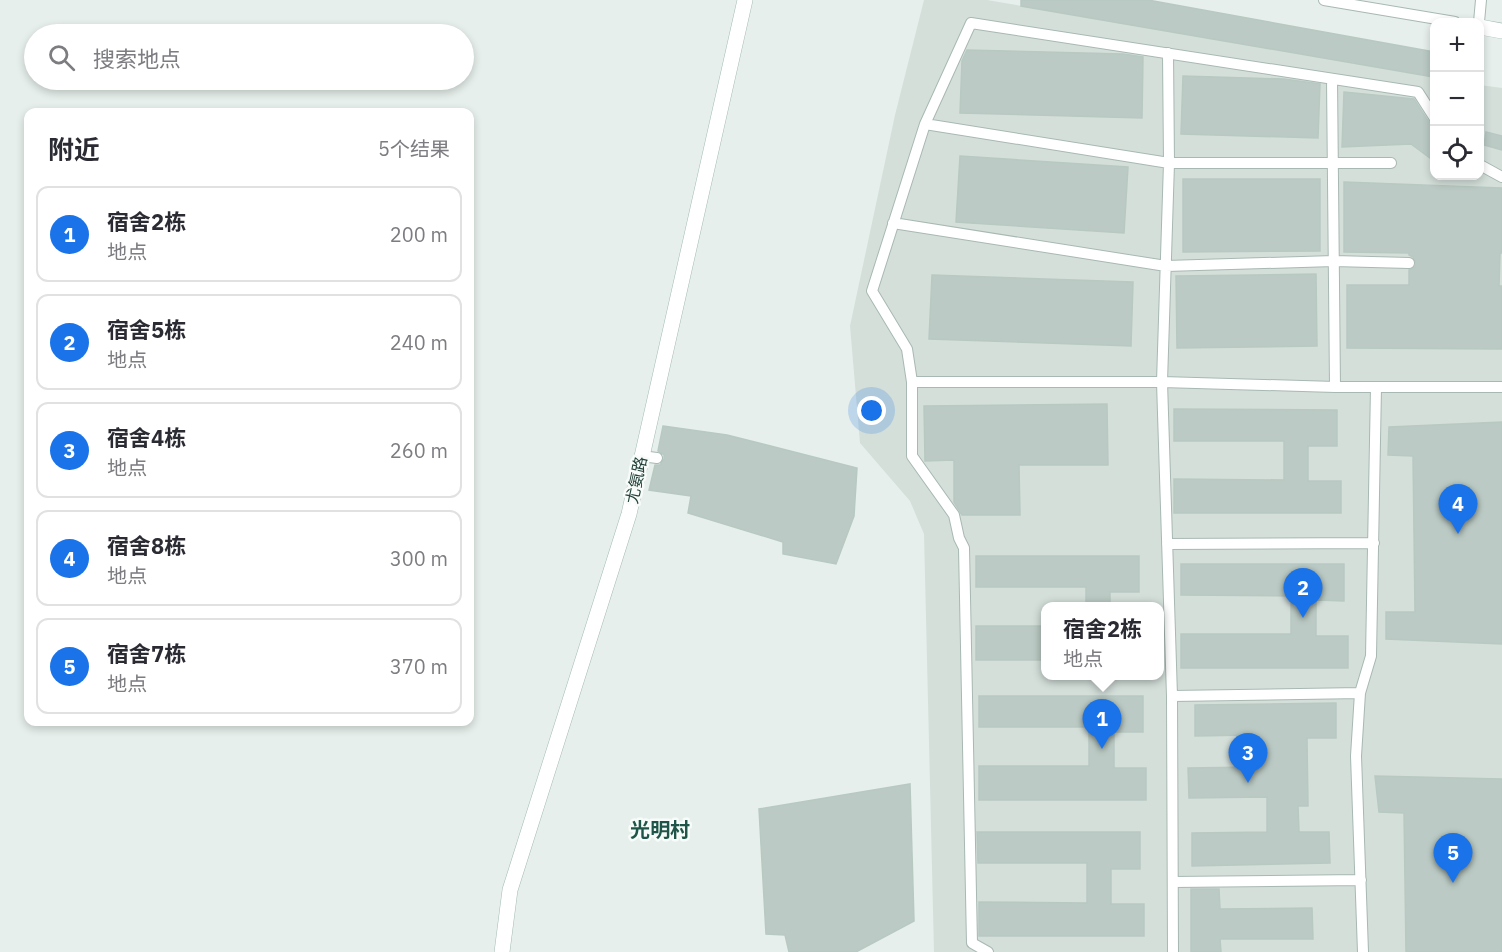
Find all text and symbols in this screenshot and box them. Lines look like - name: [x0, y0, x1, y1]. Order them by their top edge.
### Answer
- map controls: [1430, 18, 1484, 180]
- button: +: [1430, 18, 1484, 72]
- search box: [24, 24, 474, 90]
- icon: search: [45, 41, 78, 74]
- text: 搜索地点: [93, 44, 181, 73]
- button: −: [1430, 72, 1484, 126]
- button: locate: [1430, 126, 1484, 180]
- text: 附近: [48, 132, 100, 166]
- text: 5个结果: [378, 135, 450, 162]
- text: 宿舍2栋: [107, 207, 186, 236]
- text: 1: [64, 221, 76, 248]
- text: 200 m: [390, 221, 448, 248]
- text: 地点: [107, 238, 147, 265]
- text: 宿舍5栋: [107, 315, 186, 344]
- text: 2: [64, 329, 76, 356]
- text: 240 m: [390, 329, 448, 356]
- text: 地点: [107, 346, 147, 373]
- your location: [857, 396, 886, 425]
- text: 宿舍4栋: [107, 423, 186, 452]
- text: 3: [64, 437, 76, 464]
- text: 260 m: [390, 437, 448, 464]
- text: 地点: [107, 454, 147, 481]
- street label: 尤氨路: [621, 454, 651, 506]
- pin: 4: [1438, 484, 1478, 534]
- text: 宿舍8栋: [107, 531, 186, 560]
- text: 4: [64, 545, 76, 572]
- text: 300 m: [390, 545, 448, 572]
- text: 地点: [107, 562, 147, 589]
- pin: 2: [1284, 568, 1322, 618]
- popup: [1041, 602, 1164, 680]
- text: 宿舍2栋: [1063, 614, 1142, 643]
- text: 宿舍7栋: [107, 639, 186, 668]
- text: 地点: [1063, 645, 1103, 672]
- text: 5: [64, 653, 76, 680]
- text: 370 m: [390, 653, 448, 680]
- text: 地点: [107, 670, 147, 697]
- pin: 1: [1082, 700, 1122, 749]
- pin: 3: [1228, 734, 1268, 783]
- district label: 光明村: [630, 816, 690, 843]
- pin: 5: [1434, 834, 1472, 883]

